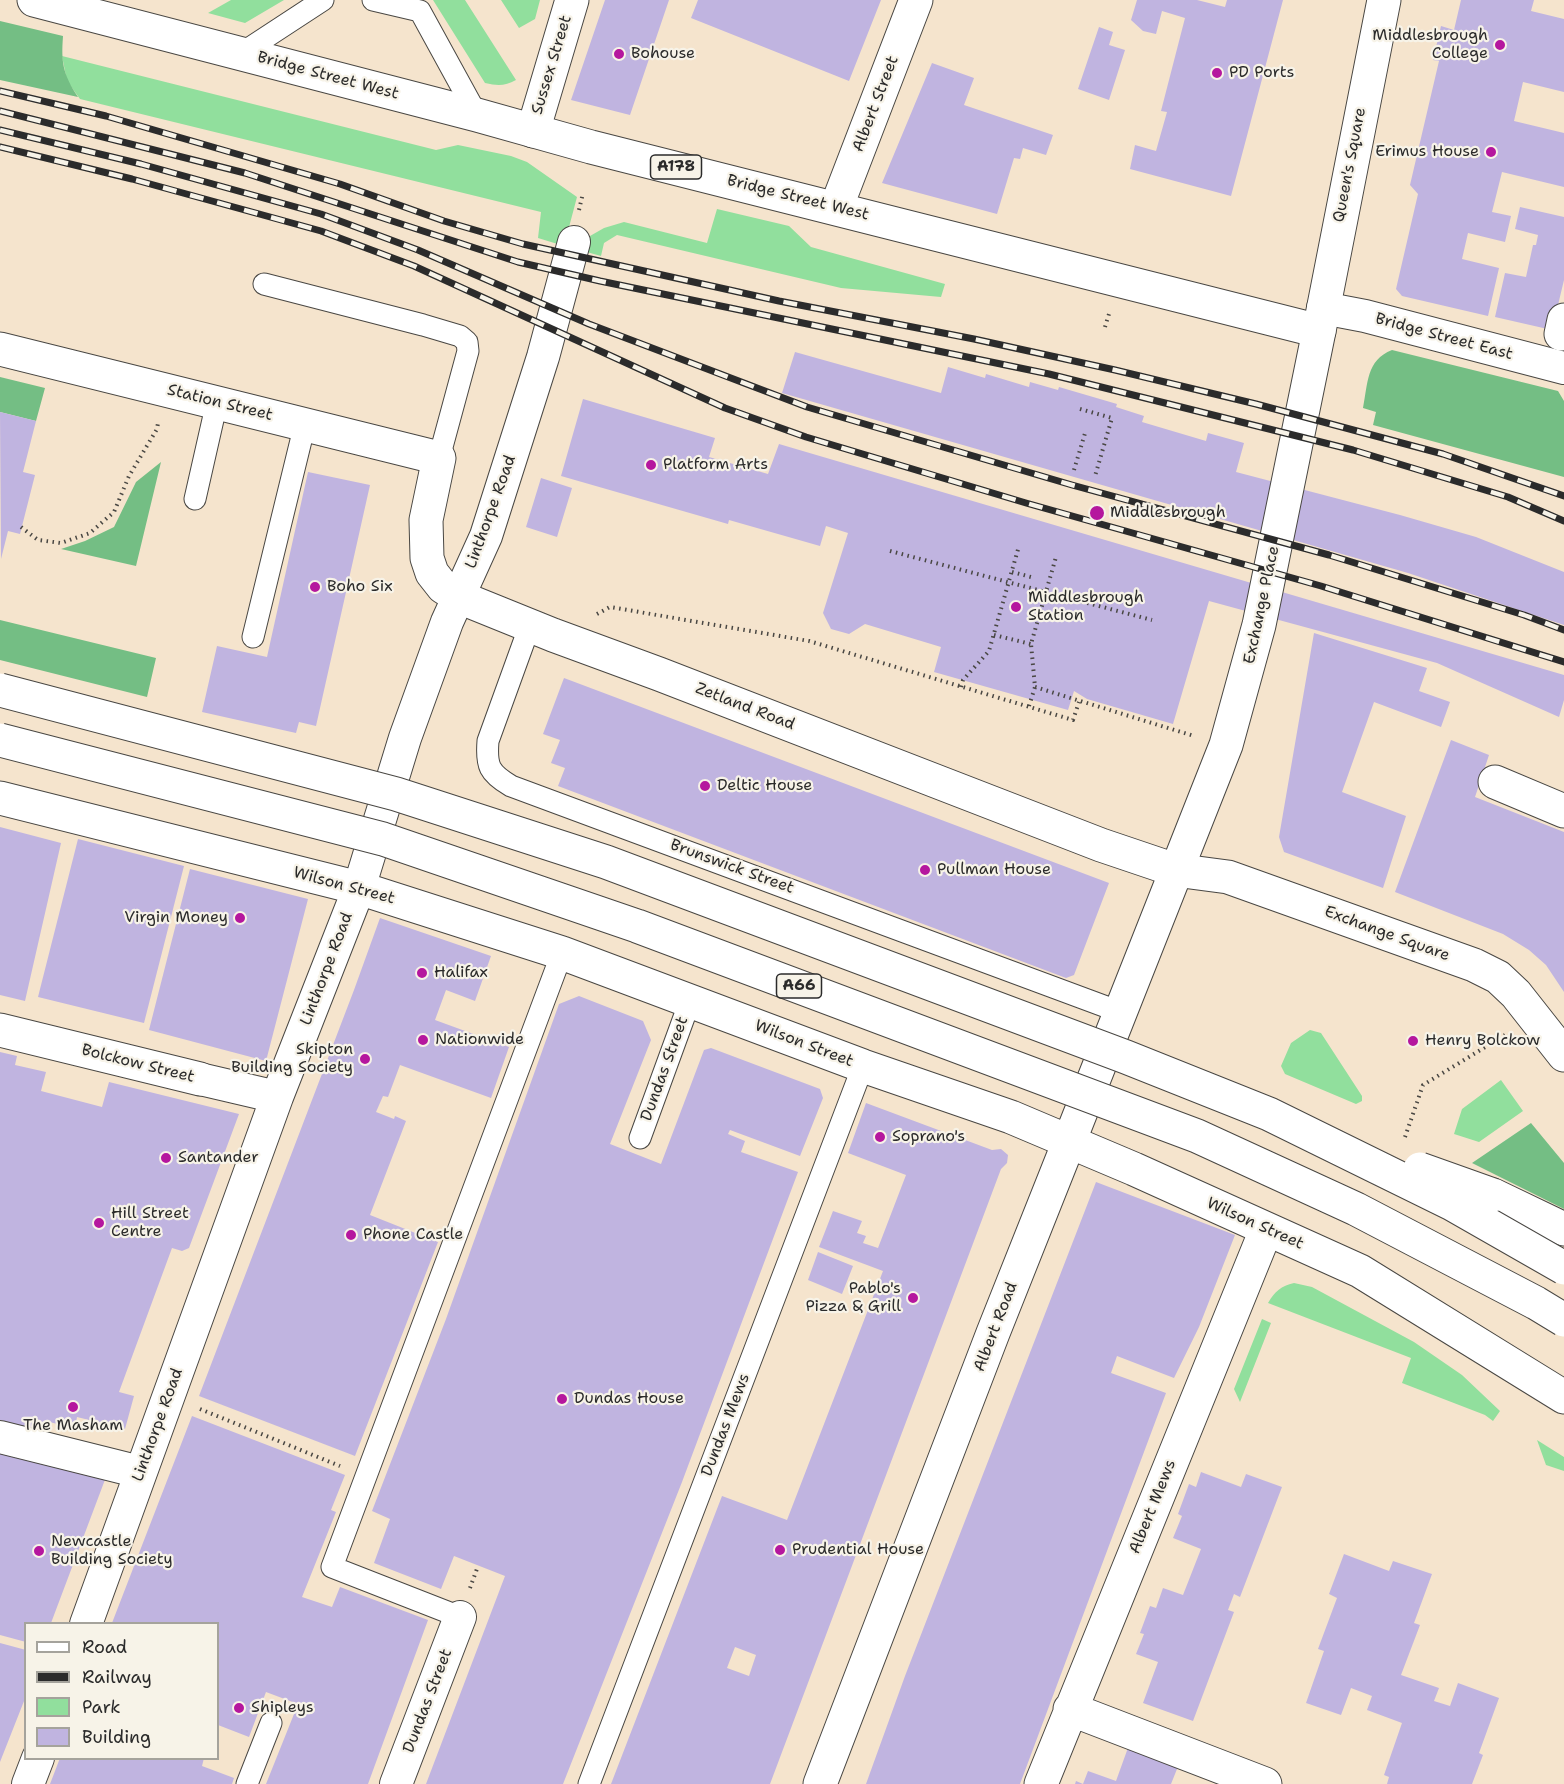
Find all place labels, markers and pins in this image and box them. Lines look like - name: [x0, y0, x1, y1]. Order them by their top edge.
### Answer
- place label: Middlesbrough College: [1372, 26, 1488, 64]
- marker: Middlesbrough College: [1493, 38, 1507, 52]
- place label: Bohouse: [631, 44, 695, 64]
- marker: Bohouse: [612, 47, 626, 61]
- place label: PD Ports: [1229, 63, 1295, 83]
- marker: PD Ports: [1210, 66, 1224, 80]
- place label: Erimus House: [1375, 142, 1479, 162]
- marker: Erimus House: [1484, 145, 1498, 159]
- place label: Platform Arts: [663, 455, 768, 475]
- marker: Platform Arts: [644, 458, 658, 472]
- place label: Middlesbrough: [1110, 503, 1226, 523]
- marker: Middlesbrough: [1088, 504, 1106, 522]
- place label: Boho Six: [327, 577, 393, 597]
- marker: Boho Six: [308, 580, 322, 594]
- place label: Middlesbrough Station: [1028, 588, 1144, 626]
- marker: Middlesbrough Station: [1009, 600, 1023, 614]
- place label: Deltic House: [717, 776, 812, 796]
- marker: Deltic House: [698, 779, 712, 793]
- place label: Pullman House: [937, 860, 1051, 880]
- marker: Pullman House: [918, 863, 932, 877]
- place label: Virgin Money: [124, 908, 228, 928]
- marker: Virgin Money: [233, 911, 247, 925]
- place label: Halifax: [434, 963, 488, 983]
- marker: Halifax: [415, 966, 429, 980]
- place label: Nationwide: [435, 1030, 524, 1050]
- place label: Henry Bolckow: [1425, 1031, 1540, 1051]
- marker: Nationwide: [416, 1033, 430, 1047]
- marker: Henry Bolckow: [1406, 1034, 1420, 1048]
- place label: Skipton Building Society: [231, 1040, 353, 1078]
- marker: Skipton Building Society: [358, 1052, 372, 1066]
- place label: Soprano's: [892, 1127, 965, 1147]
- marker: Soprano's: [873, 1130, 887, 1144]
- place label: Santander: [178, 1148, 259, 1168]
- marker: Santander: [159, 1151, 173, 1165]
- place label: Hill Street Centre: [111, 1204, 189, 1242]
- marker: Hill Street Centre: [92, 1216, 106, 1230]
- place label: Phone Castle: [363, 1225, 463, 1245]
- marker: Phone Castle: [344, 1228, 358, 1242]
- place label: Pablo's Pizza & Grill: [805, 1279, 901, 1317]
- marker: Pablo's Pizza & Grill: [906, 1291, 920, 1305]
- place label: Dundas House: [574, 1389, 684, 1409]
- marker: Dundas House: [555, 1392, 569, 1406]
- marker: The Masham: [66, 1400, 80, 1414]
- place label: The Masham: [23, 1416, 123, 1436]
- place label: Newcastle Building Society: [51, 1532, 173, 1570]
- place label: Prudential House: [792, 1540, 924, 1560]
- marker: Prudential House: [773, 1543, 787, 1557]
- marker: Newcastle Building Society: [32, 1544, 46, 1558]
- place label: Shipleys: [251, 1698, 314, 1718]
- marker: Shipleys: [232, 1701, 246, 1715]

